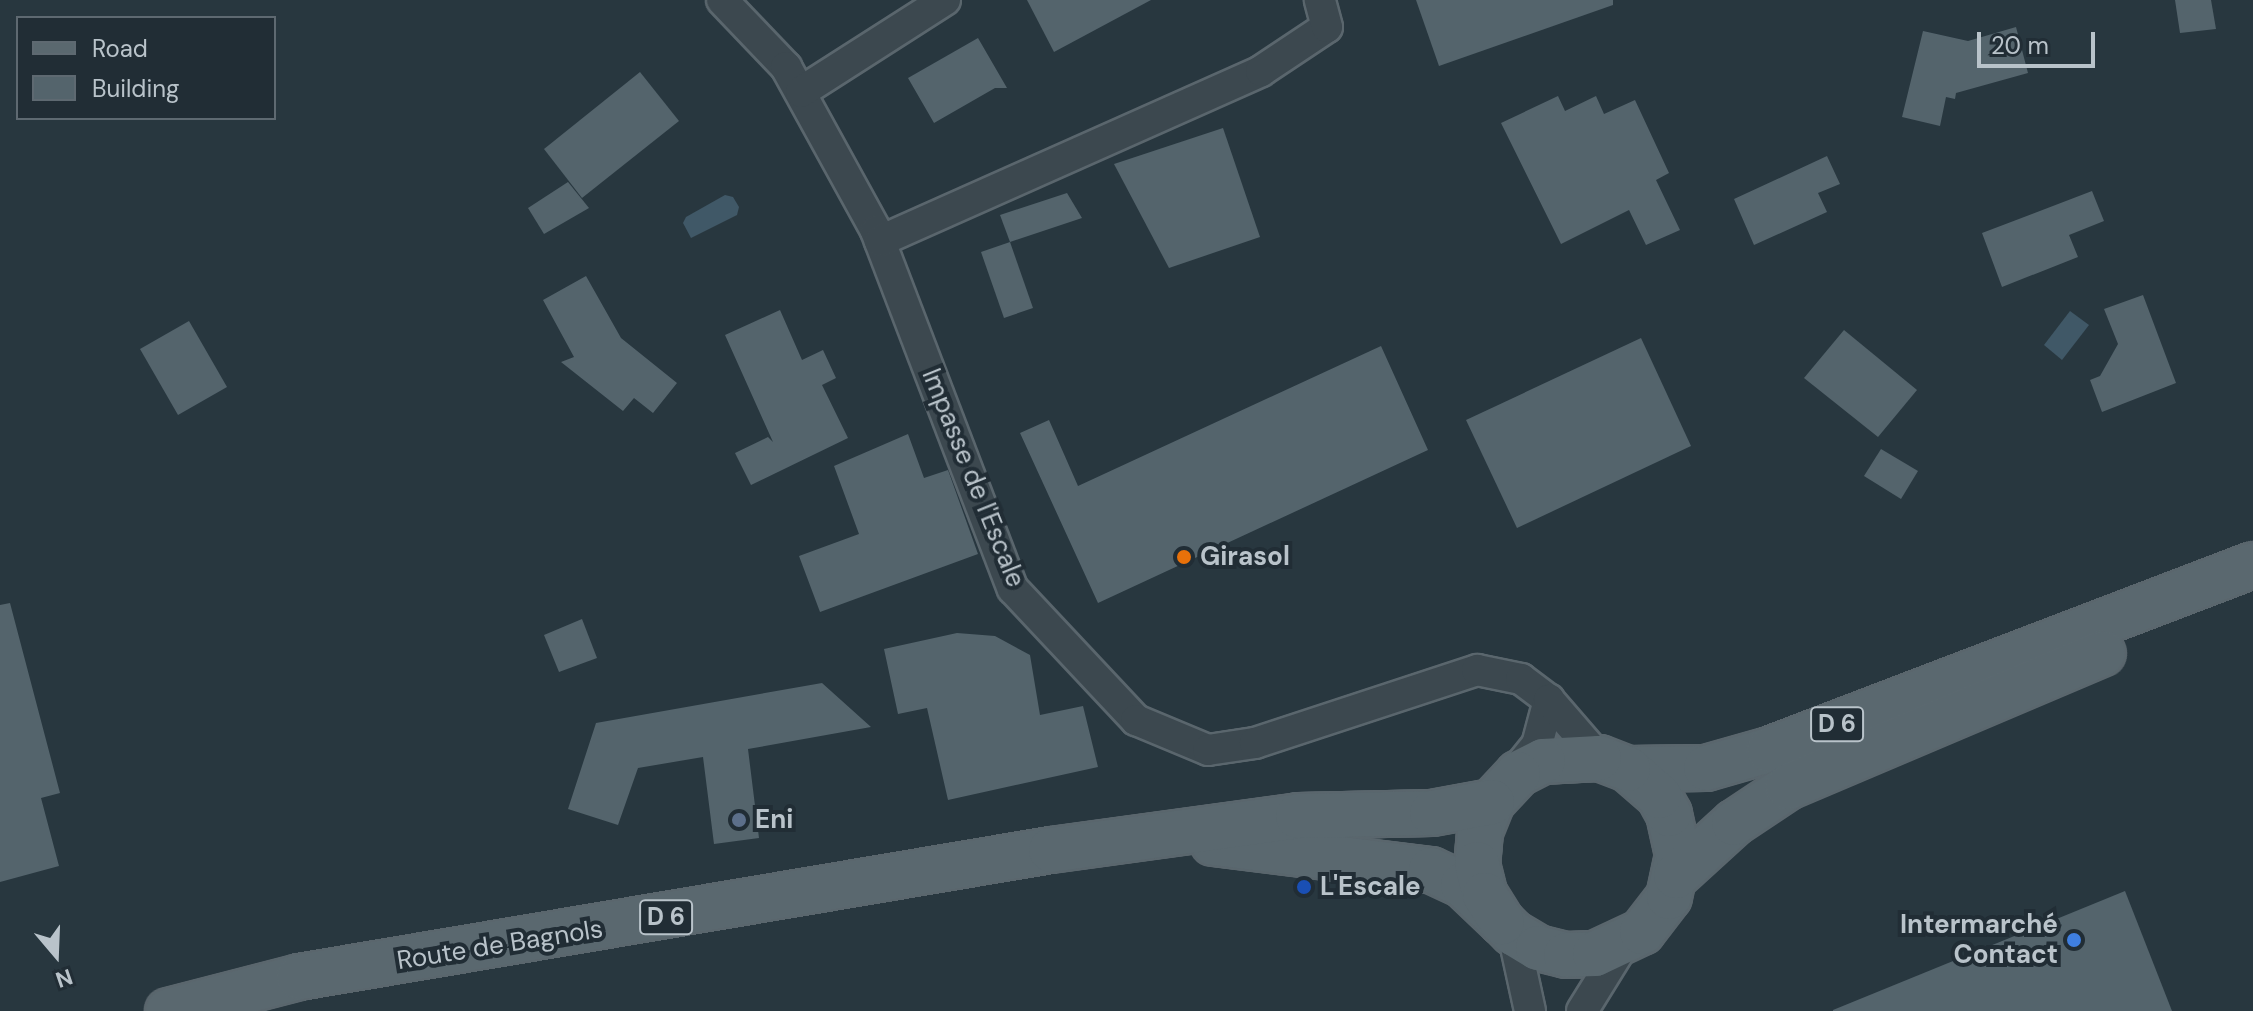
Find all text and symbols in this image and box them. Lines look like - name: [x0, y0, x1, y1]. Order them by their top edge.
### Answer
- legend: [16, 16, 276, 120]
- scale bar: [1981, 16, 2099, 66]
- text: 20 m: [1991, 30, 2049, 61]
- text: Road: [92, 33, 148, 64]
- text: Building: [92, 73, 179, 104]
- street label: Impasse de l'Escale: [915, 364, 1031, 592]
- place label: Girasol: [1200, 541, 1290, 573]
- marker: Girasol: [1175, 548, 1193, 566]
- road number: D 6: [1809, 704, 1865, 744]
- place label: Eni: [755, 804, 793, 836]
- marker: Eni: [730, 811, 748, 829]
- place label: L'Escale: [1320, 871, 1421, 903]
- marker: L'Escale: [1295, 878, 1313, 896]
- road number: D 6: [638, 897, 694, 937]
- place label: Intermarché Contact: [1900, 909, 2058, 970]
- street label: Route de Bagnols: [395, 913, 605, 977]
- north arrow: [16, 915, 96, 995]
- marker: Intermarché Contact: [2065, 931, 2083, 949]
- text: N: [52, 962, 76, 994]

